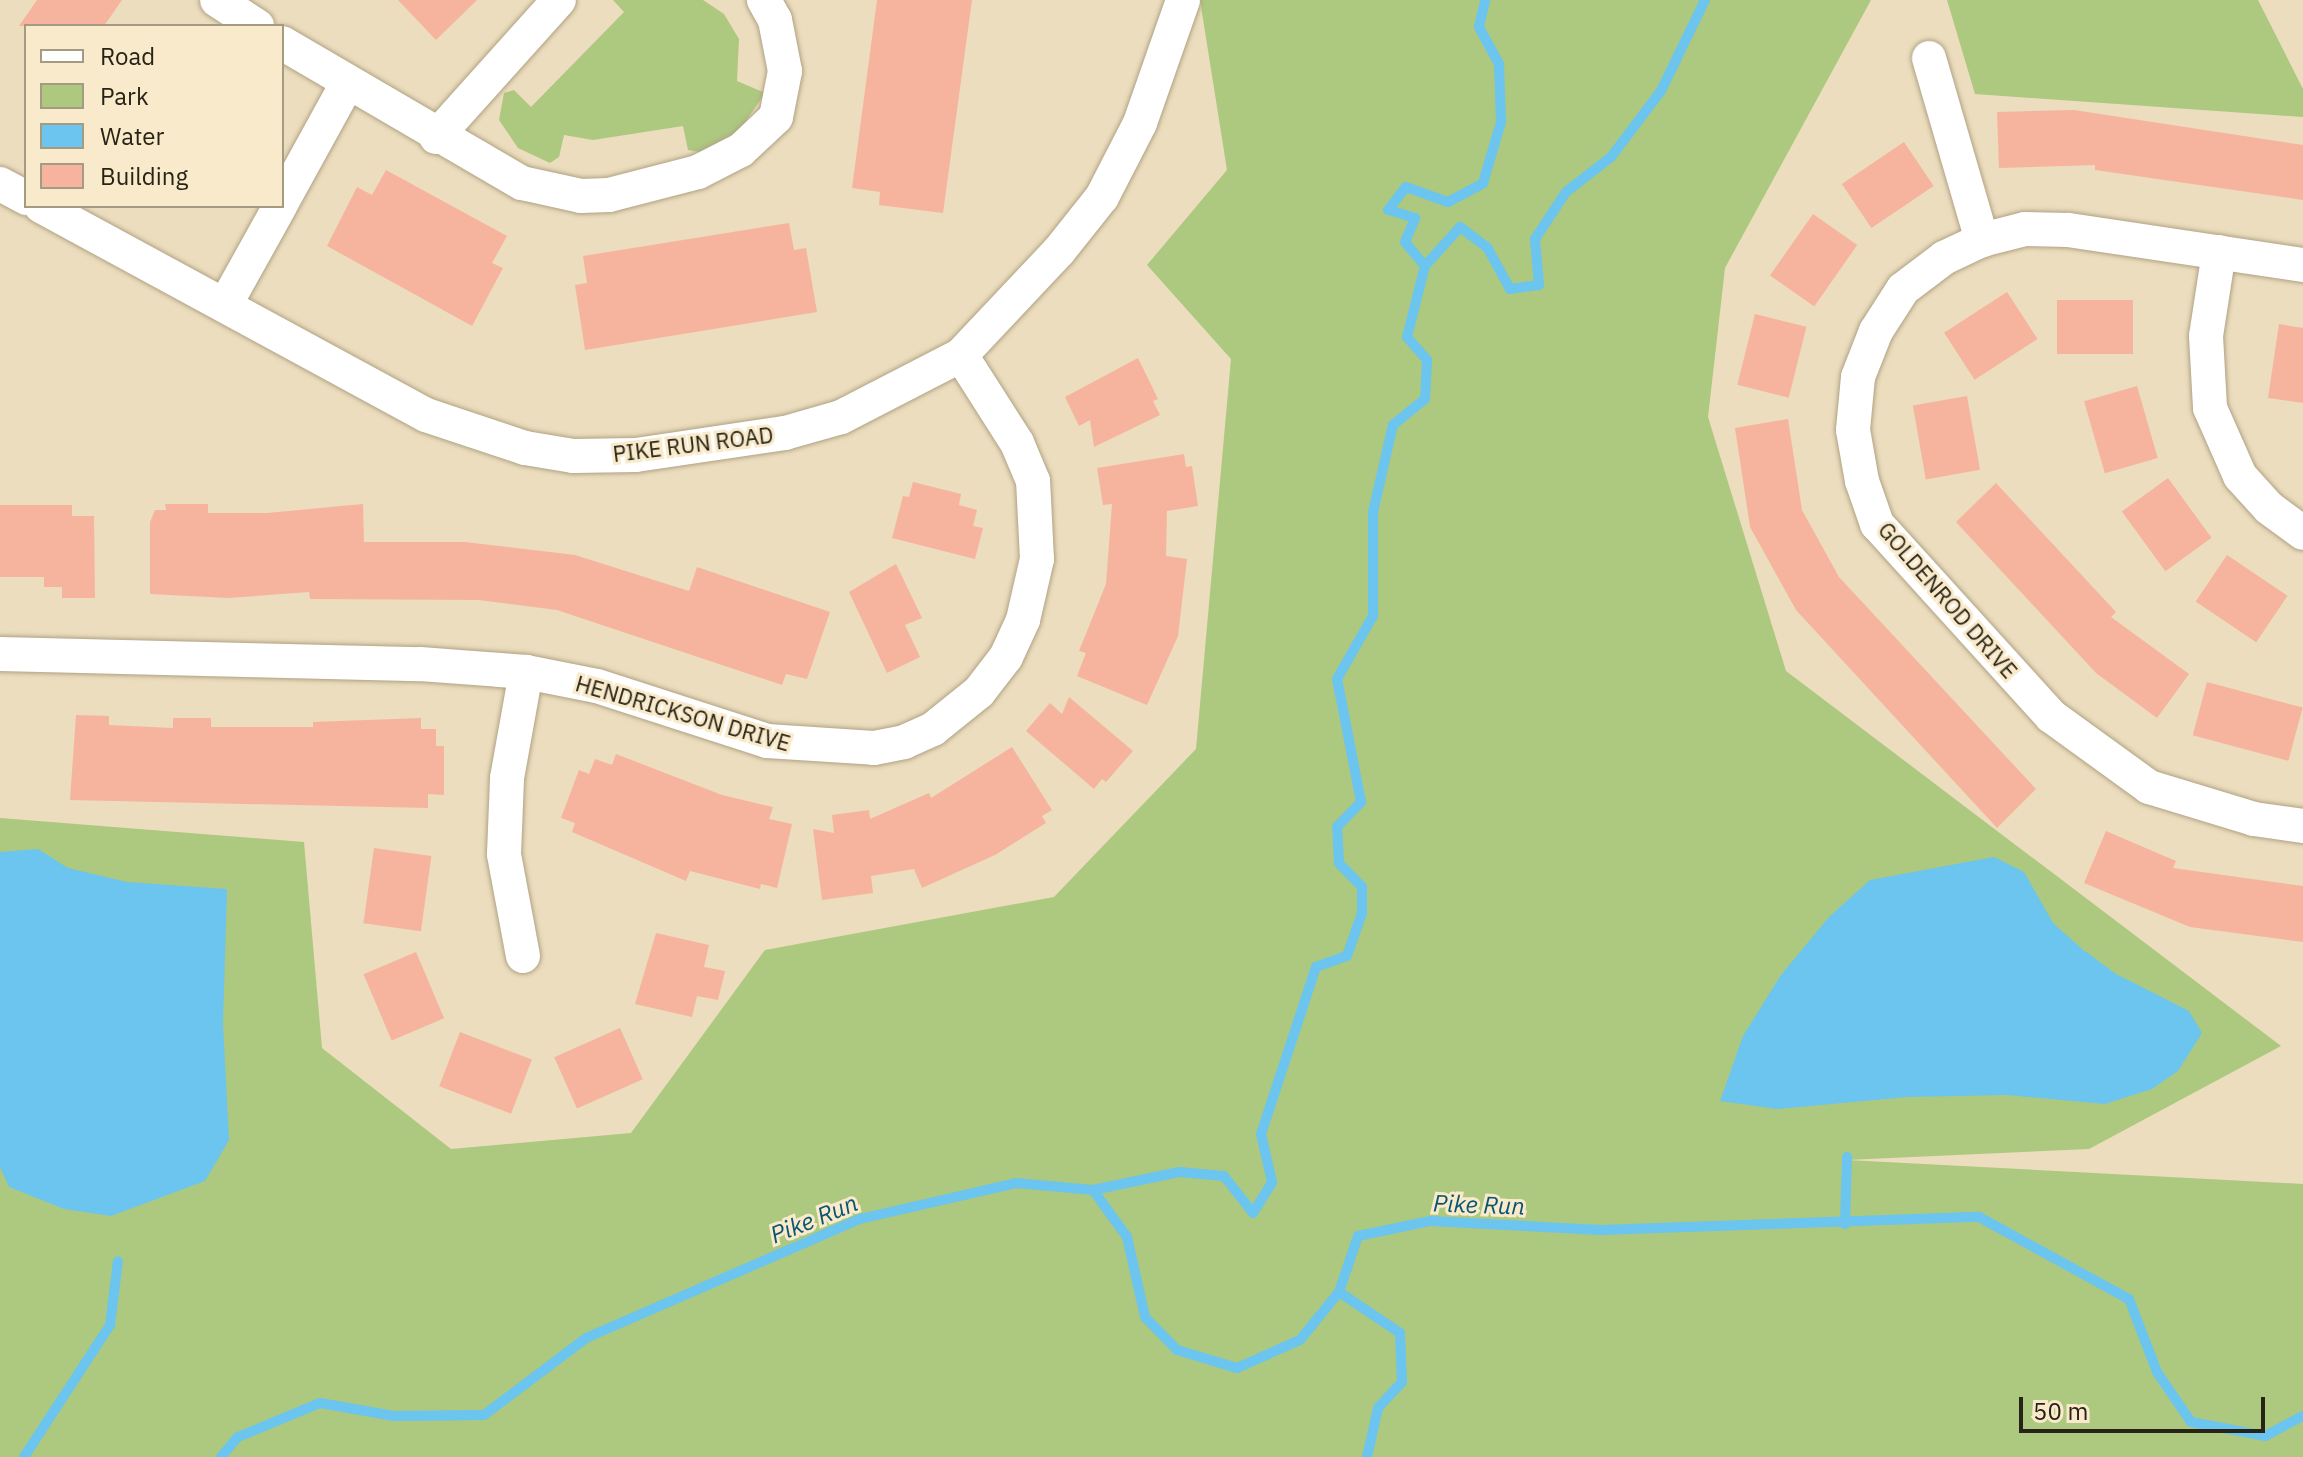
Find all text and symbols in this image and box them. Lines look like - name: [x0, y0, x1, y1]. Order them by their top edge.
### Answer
- legend: [24, 24, 284, 208]
- text: Road: [100, 40, 155, 72]
- text: Park: [100, 80, 149, 112]
- text: Water: [100, 120, 164, 152]
- text: Building: [100, 160, 188, 192]
- street label: PIKE RUN ROAD: [611, 421, 775, 467]
- street label: GOLDENROD DRIVE: [1873, 517, 2023, 683]
- street label: HENDRICKSON DRIVE: [573, 670, 793, 756]
- water label: Pike Run: [766, 1188, 862, 1250]
- water label: Pike Run: [1433, 1189, 1525, 1221]
- scale bar: [2023, 1381, 2269, 1431]
- text: 50 m: [2033, 1395, 2088, 1427]

